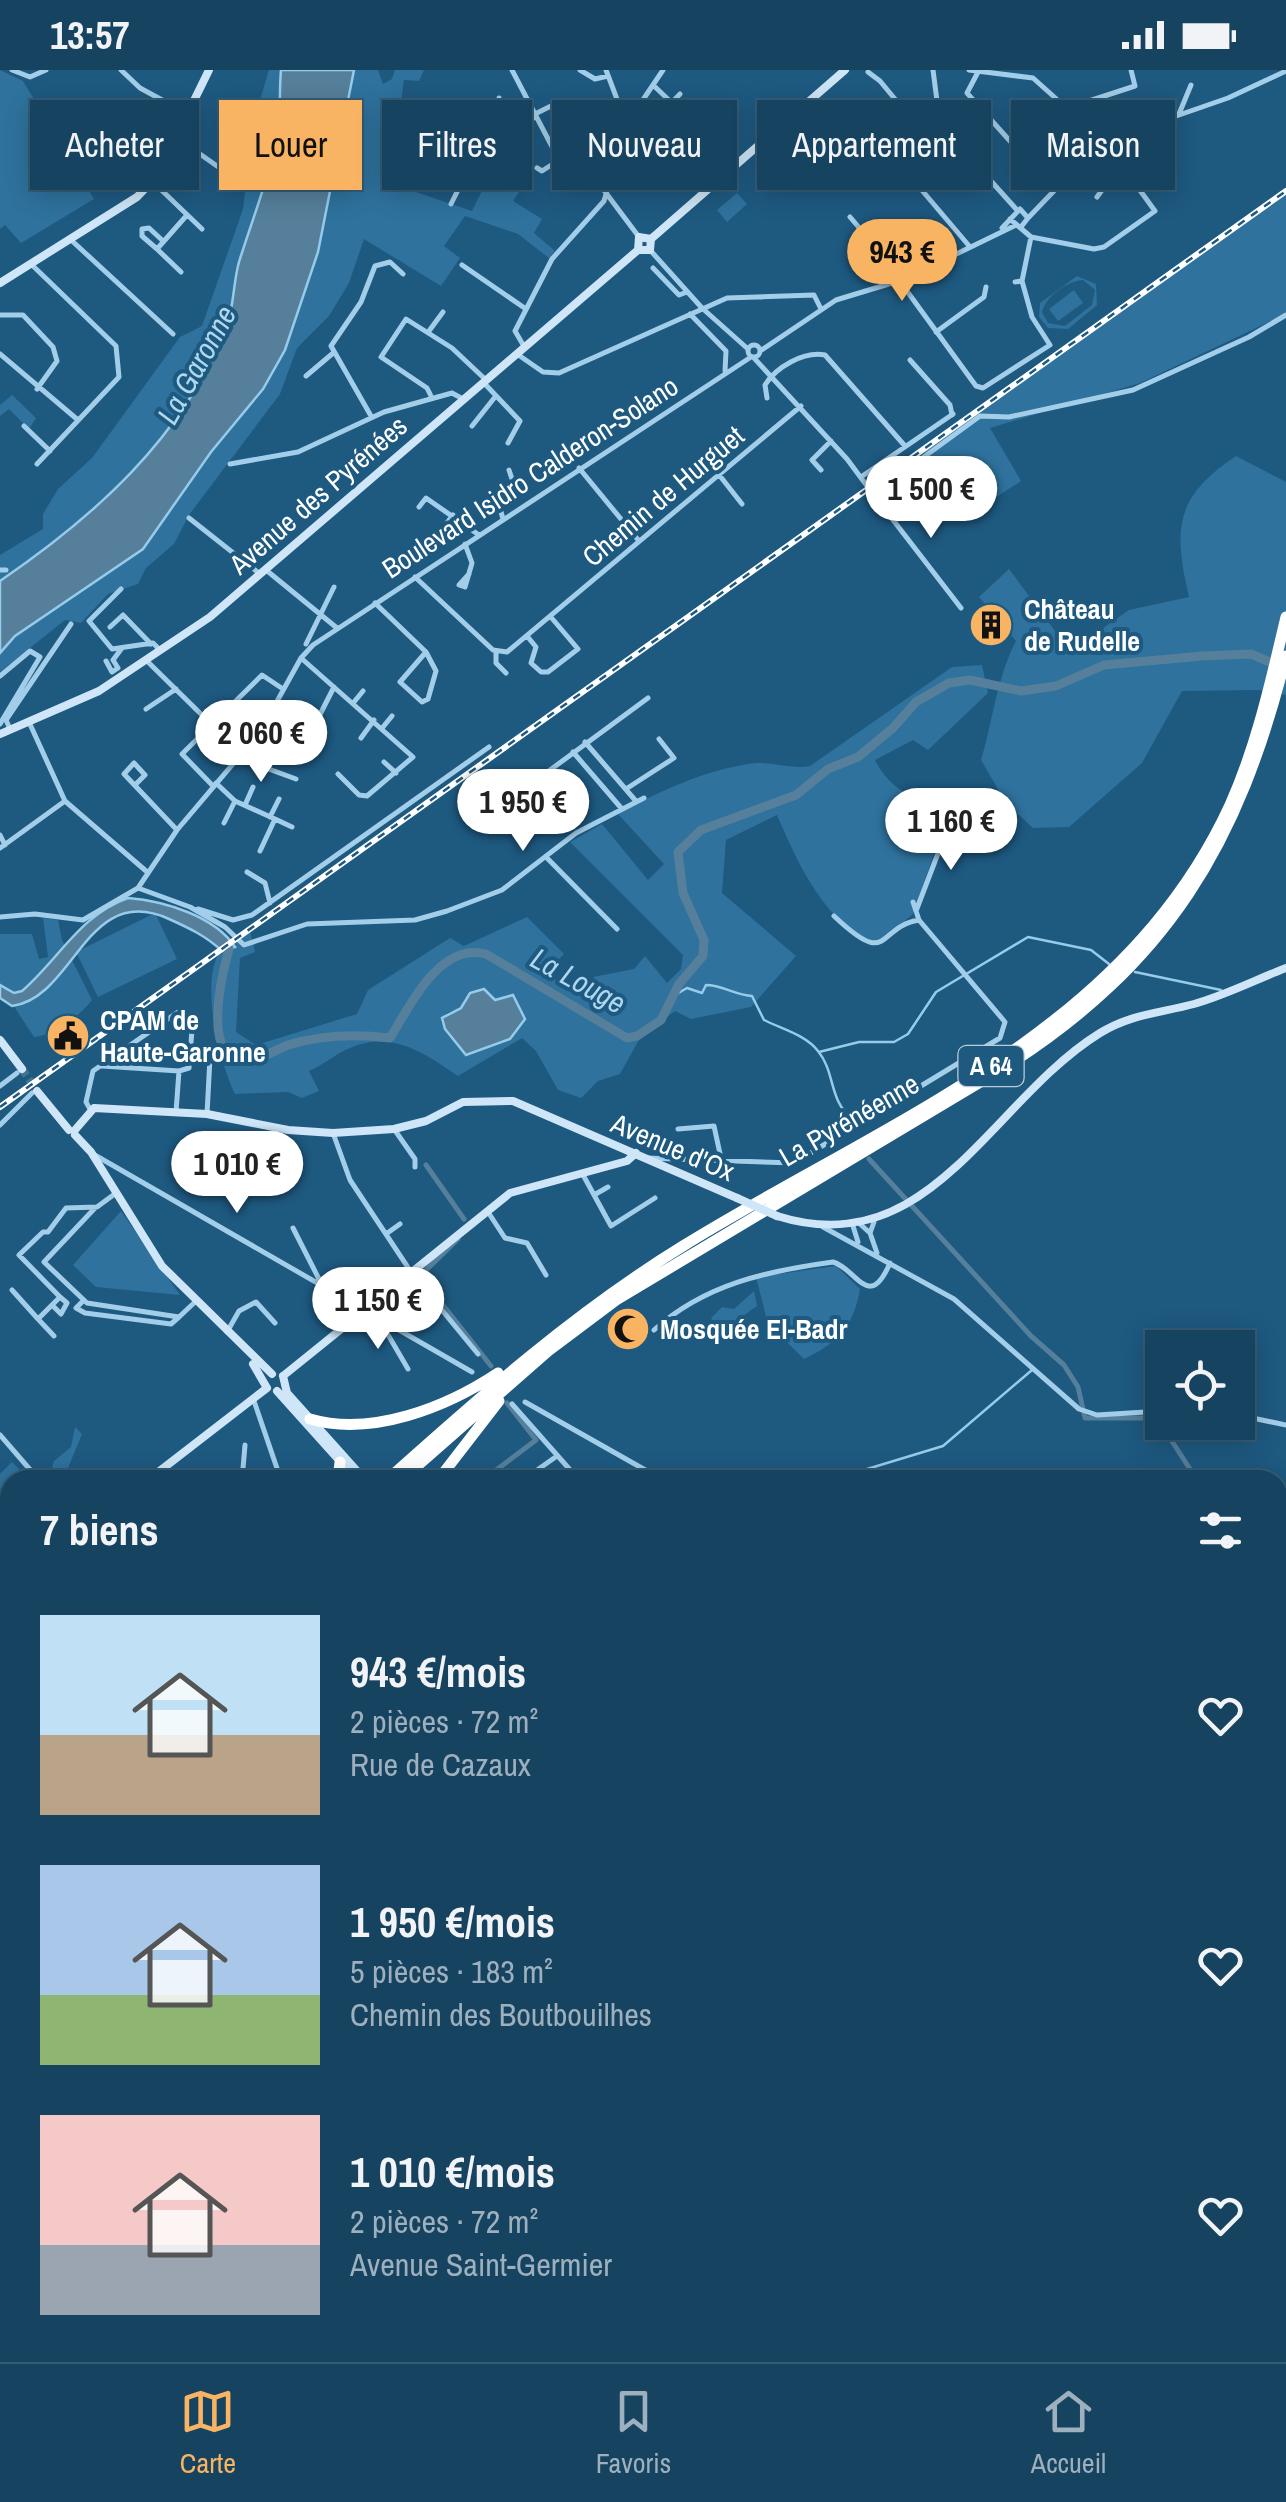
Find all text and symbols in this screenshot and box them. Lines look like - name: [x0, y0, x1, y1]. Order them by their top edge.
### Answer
- text: 13:57: [50, 10, 130, 61]
- chip: Acheter: [30, 100, 199, 190]
- chip: Louer: [219, 100, 362, 190]
- chip: Filtres: [382, 100, 532, 190]
- chip: Nouveau: [552, 100, 737, 190]
- chip: Appartement: [757, 100, 991, 190]
- chip: Maison: [1011, 100, 1175, 190]
- pin: 943 €: [832, 219, 972, 304]
- text: 943 €: [869, 230, 935, 273]
- water label: La Garonne: [147, 298, 245, 431]
- street label: Boulevard Isidro Calderon-Solano: [375, 367, 685, 587]
- street label: Avenue des Pyrénées: [220, 407, 415, 584]
- street label: Chemin de Hurguet: [574, 417, 752, 575]
- pin: 1 500 €: [839, 456, 1023, 541]
- text: 1 500 €: [887, 467, 975, 510]
- place label: Château de Rudelle: [1024, 590, 1140, 660]
- building icon: Château de Rudelle: [968, 602, 1014, 648]
- pin: 2 060 €: [169, 700, 353, 785]
- text: 2 060 €: [217, 711, 305, 754]
- pin: 1 950 €: [431, 769, 615, 854]
- text: 1 950 €: [479, 780, 567, 823]
- pin: 1 160 €: [859, 788, 1043, 873]
- text: 1 160 €: [907, 799, 995, 842]
- water label: La Louge: [524, 938, 633, 1022]
- place label: CPAM de Haute-Garonne: [100, 1001, 266, 1071]
- public building icon: CPAM de Haute-Garonne: [45, 1013, 91, 1059]
- road number: A 64: [958, 1046, 1024, 1086]
- street label: La Pyrénéenne: [772, 1065, 926, 1175]
- street label: Avenue d'Ox: [605, 1104, 741, 1190]
- pin: 1 010 €: [145, 1131, 329, 1216]
- text: 1 010 €: [193, 1142, 281, 1185]
- pin: 1 150 €: [286, 1267, 470, 1352]
- text: 1 150 €: [334, 1278, 422, 1321]
- mosque icon: Mosquée El-Badr: [605, 1306, 651, 1352]
- place label: Mosquée El-Badr: [660, 1310, 848, 1348]
- map controls: [1145, 1330, 1255, 1440]
- button: locate: [1145, 1330, 1255, 1440]
- text: 7 biens: [40, 1502, 159, 1558]
- icon: filters: [1193, 1503, 1248, 1558]
- text: 943 €/mois: [350, 1644, 526, 1700]
- icon: home: [120, 1655, 240, 1775]
- icon: heart: [1193, 1688, 1248, 1743]
- text: 2 pièces · 72 m²: [350, 1700, 538, 1743]
- text: Rue de Cazaux: [350, 1743, 531, 1786]
- text: 1 950 €/mois: [350, 1894, 555, 1950]
- icon: home: [120, 1905, 240, 2025]
- icon: heart: [1193, 1938, 1248, 1993]
- text: 5 pièces · 183 m²: [350, 1950, 553, 1993]
- text: Chemin des Boutbouilhes: [350, 1993, 652, 2036]
- text: 1 010 €/mois: [350, 2144, 555, 2200]
- icon: home: [120, 2155, 240, 2275]
- icon: heart: [1193, 2188, 1248, 2243]
- text: 2 pièces · 72 m²: [350, 2200, 538, 2243]
- text: Avenue Saint-Germier: [350, 2243, 612, 2286]
- tab: Carte: [180, 2384, 236, 2482]
- tab: Favoris: [596, 2384, 671, 2482]
- tab: Accueil: [1031, 2384, 1106, 2482]

